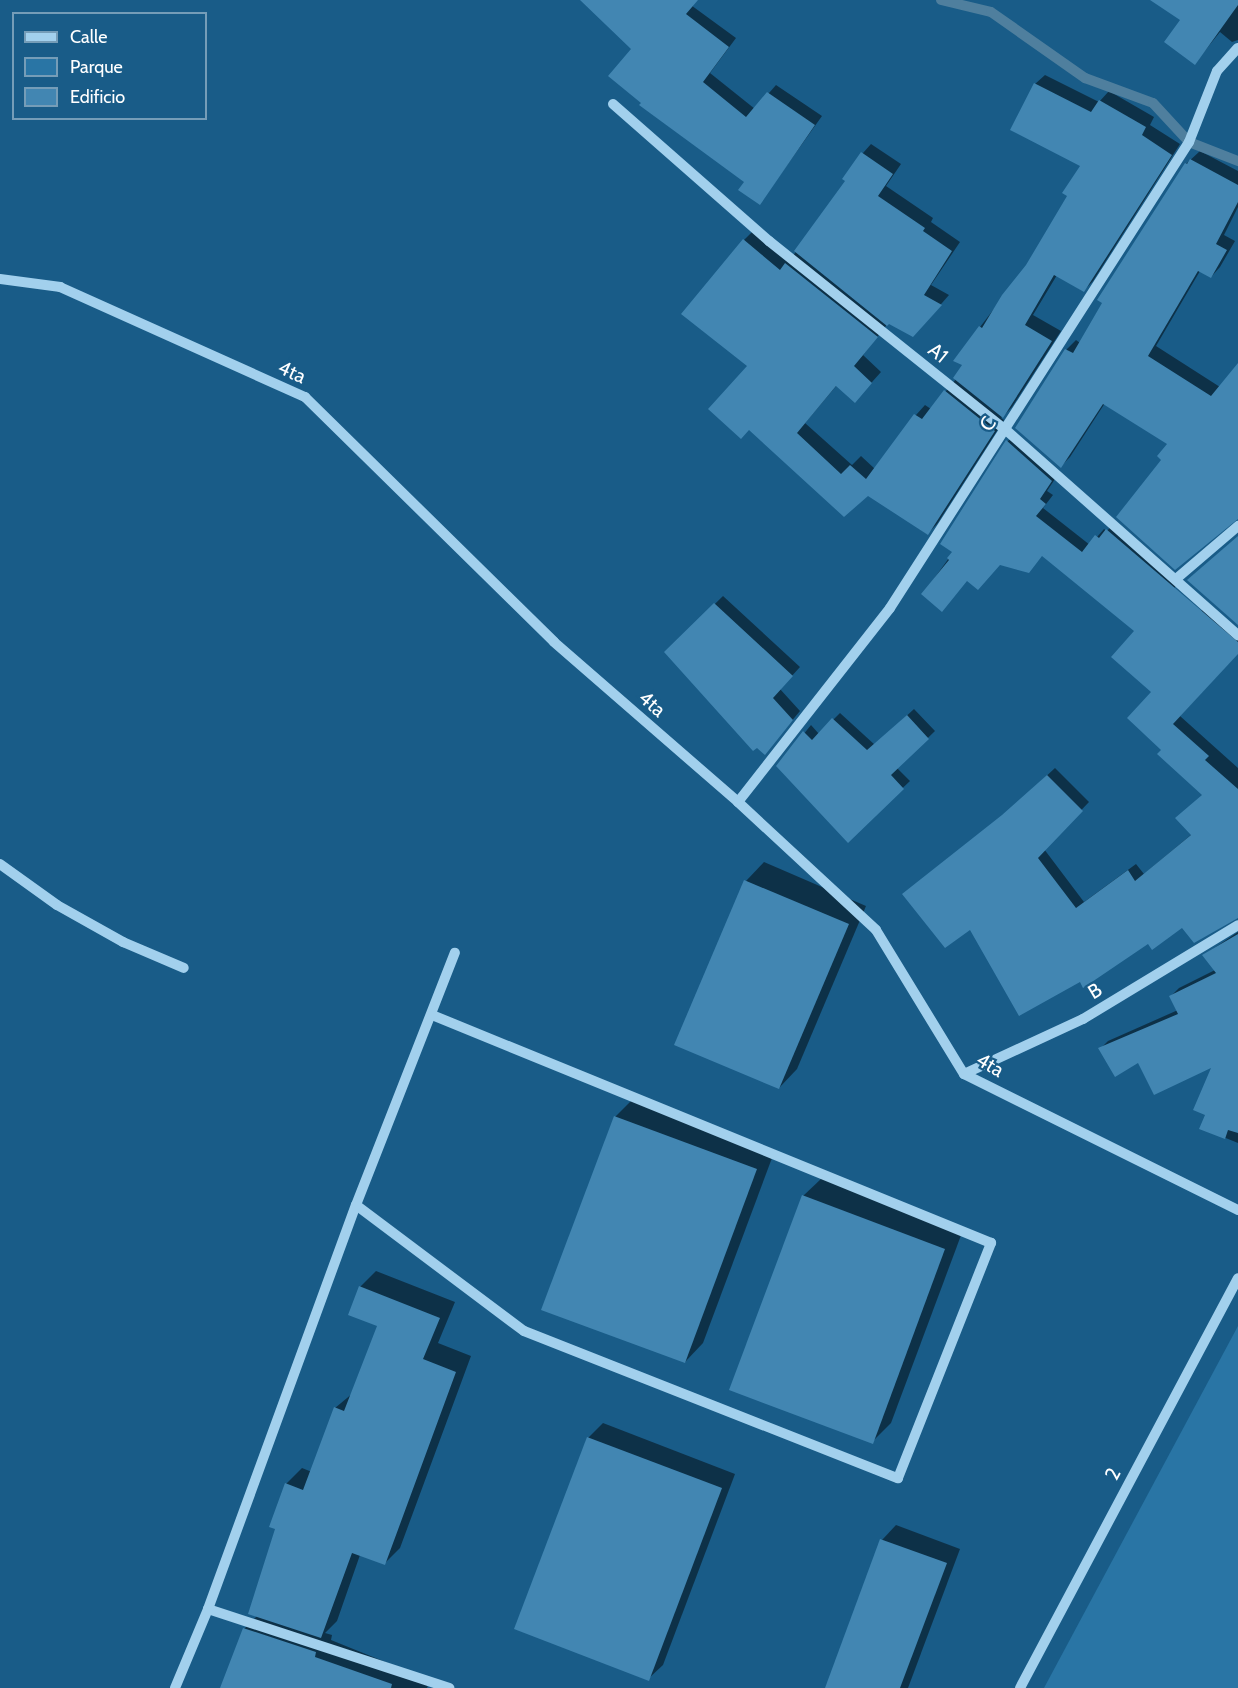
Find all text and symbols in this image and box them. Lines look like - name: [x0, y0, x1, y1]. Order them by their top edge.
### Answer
- legend: [12, 12, 207, 120]
- text: Calle: [70, 26, 107, 48]
- text: Parque: [70, 56, 123, 78]
- text: Edificio: [70, 86, 125, 108]
- street label: A1: [923, 338, 953, 368]
- street label: 4ta: [274, 355, 310, 389]
- street label: C: [975, 412, 1001, 436]
- street label: 4ta: [634, 686, 670, 722]
- street label: B: [1084, 978, 1106, 1004]
- street label: 4ta: [972, 1048, 1008, 1082]
- street label: 2: [1100, 1464, 1126, 1484]

